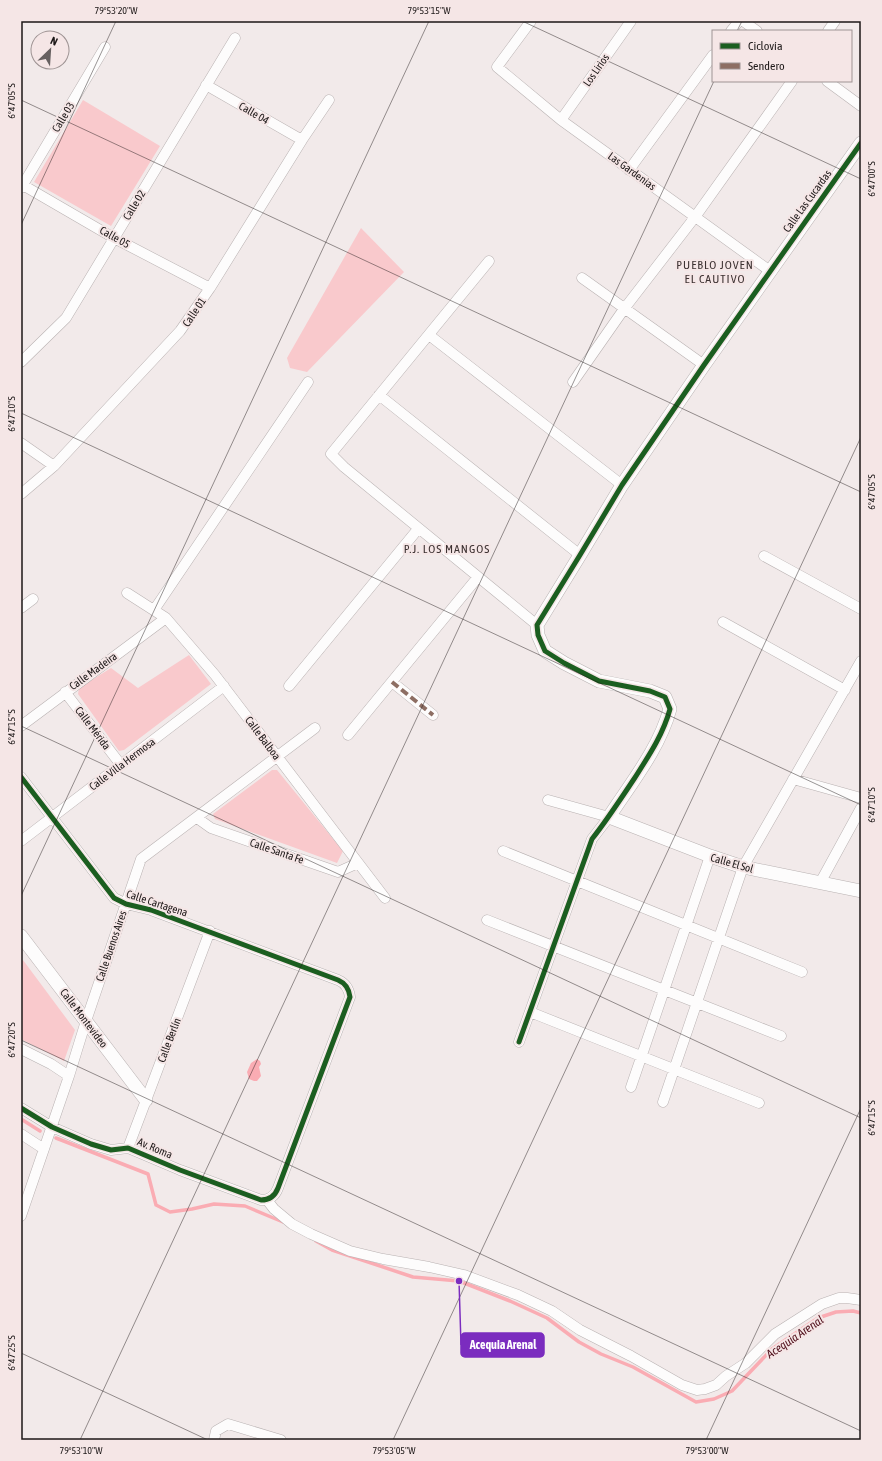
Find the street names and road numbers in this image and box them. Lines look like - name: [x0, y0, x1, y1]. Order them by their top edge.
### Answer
- street label: Los Lirios: [581, 52, 611, 88]
- street label: Calle 03: [49, 100, 77, 134]
- street label: Calle 04: [237, 100, 271, 126]
- street label: Las Gardenias: [606, 150, 658, 192]
- street label: Calle Las Cucardas: [780, 167, 834, 234]
- street label: Calle 02: [120, 188, 148, 222]
- street label: Calle 05: [98, 224, 132, 250]
- street label: Calle 01: [180, 295, 208, 329]
- street label: Calle Madeira: [67, 650, 119, 692]
- street label: Calle Mérida: [73, 704, 113, 752]
- street label: Calle Balboa: [243, 714, 283, 762]
- street label: Calle Villa Hermosa: [87, 735, 157, 793]
- street label: Calle Santa Fe: [248, 836, 306, 866]
- street label: Calle El Sol: [709, 851, 755, 875]
- street label: Calle Cartagena: [125, 887, 189, 919]
- street label: Calle Buenos Aires: [93, 909, 129, 983]
- street label: Calle Montevideo: [58, 986, 110, 1050]
- street label: Calle Berlín: [155, 1016, 183, 1064]
- street label: Av. Roma: [136, 1135, 174, 1161]

